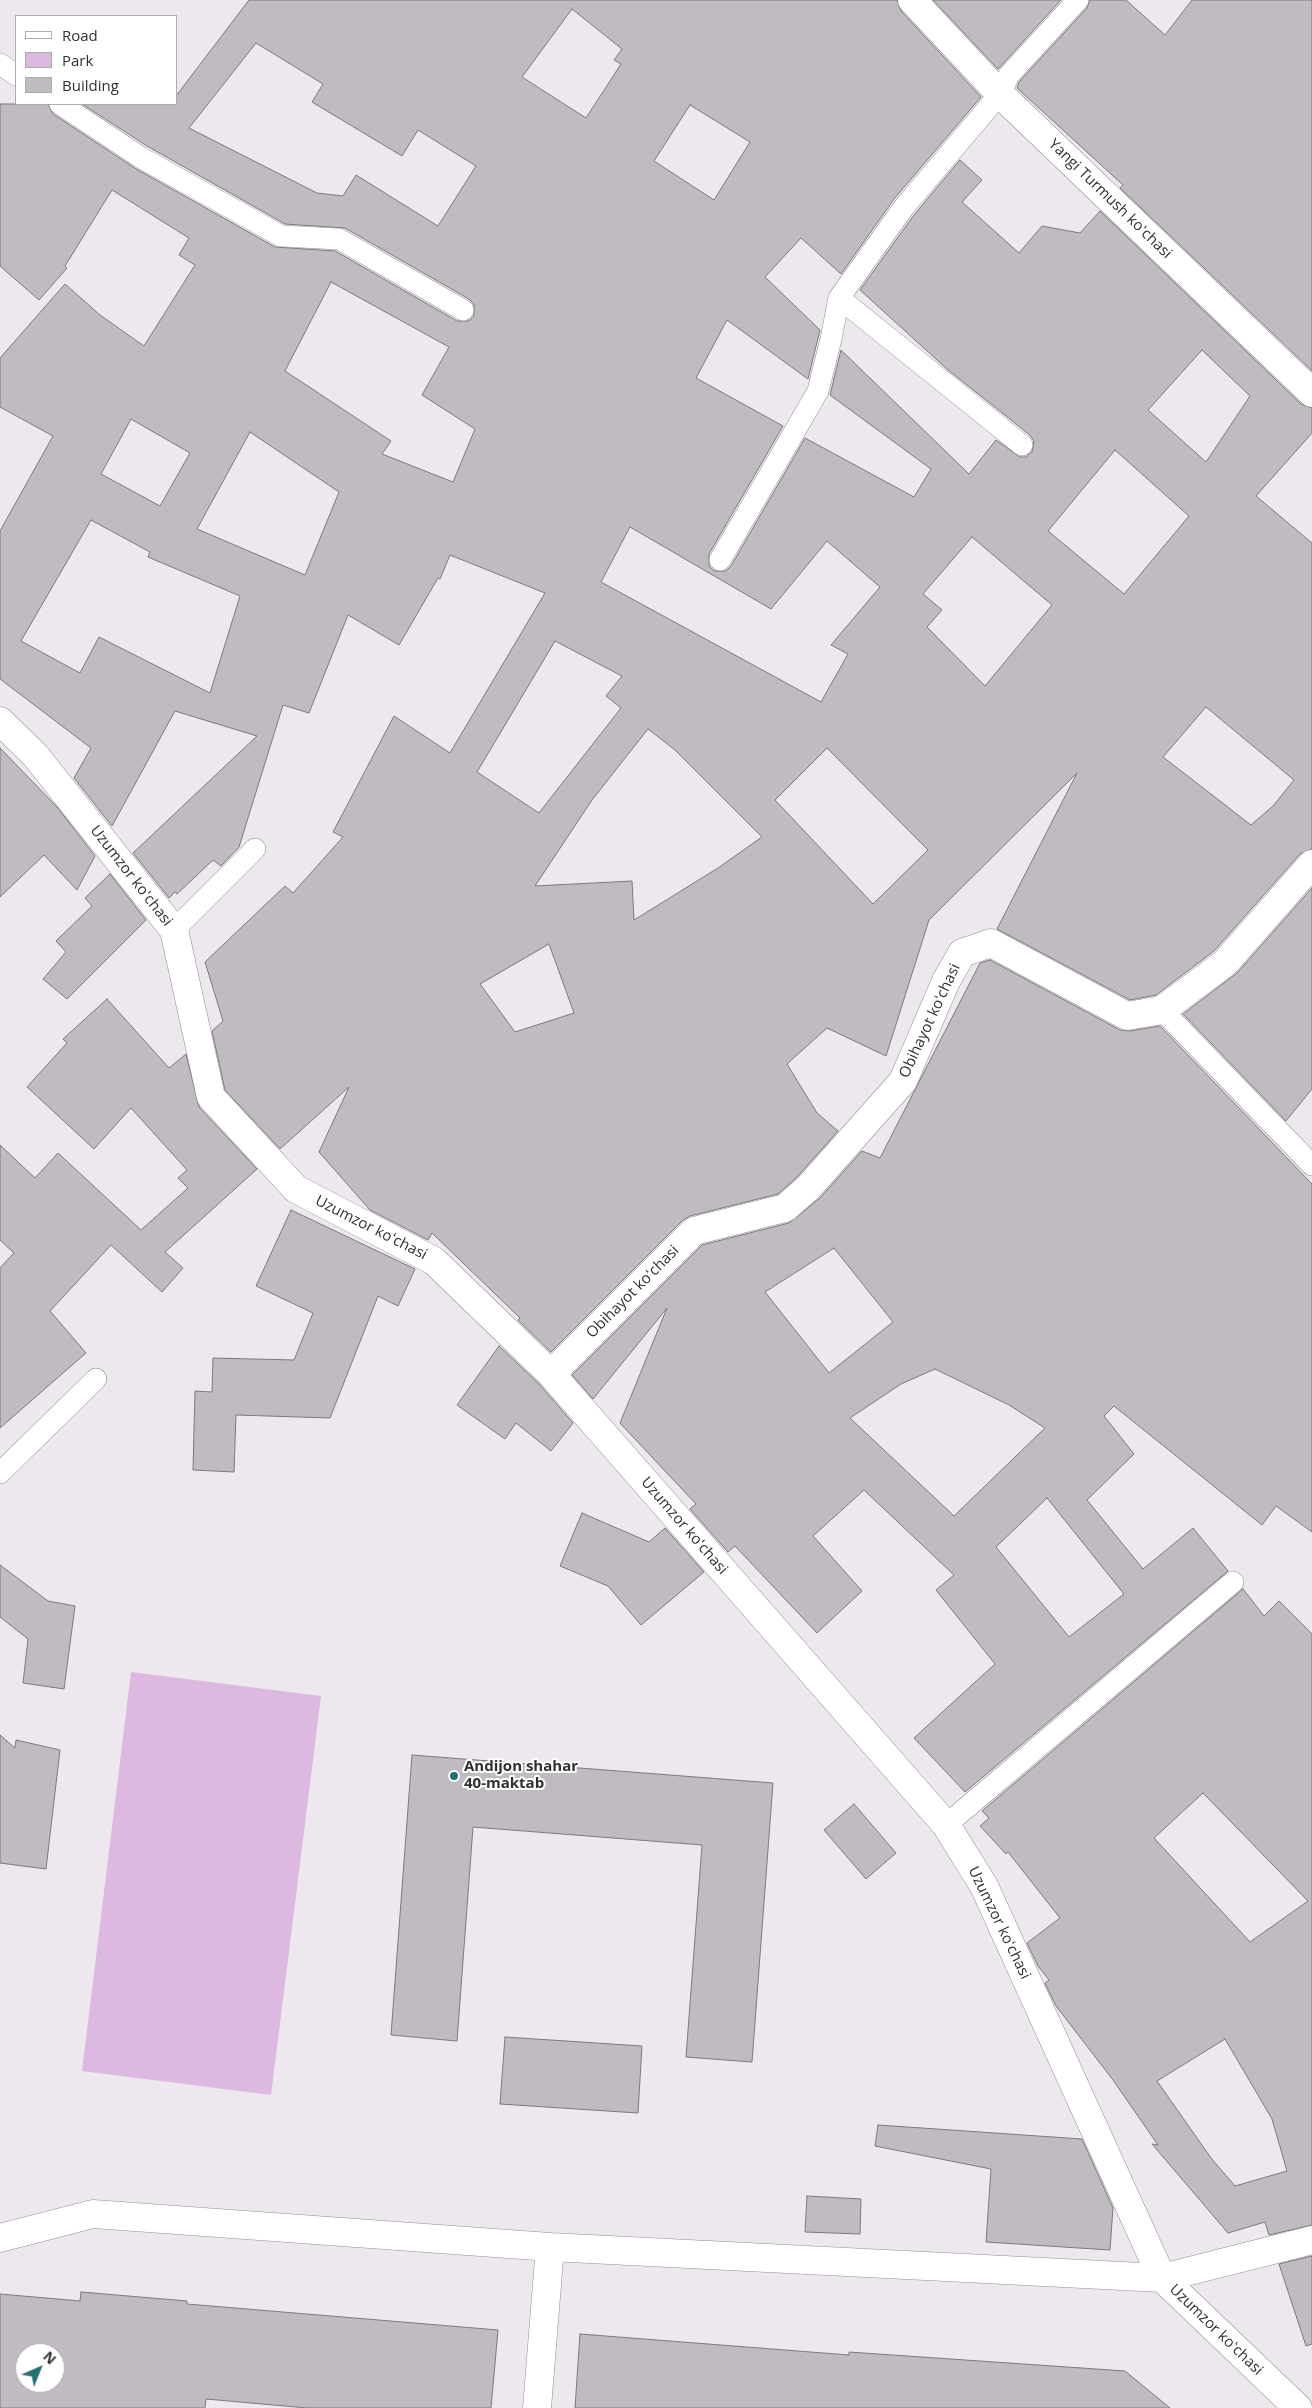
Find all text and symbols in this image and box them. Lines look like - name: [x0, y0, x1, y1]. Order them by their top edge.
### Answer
- legend: [15, 15, 178, 105]
- text: Road: [62, 25, 98, 45]
- text: Park: [62, 50, 93, 70]
- text: Building: [62, 75, 119, 95]
- street label: Yangi Turmush koʻchasi: [1045, 135, 1175, 263]
- street label: Uzumzor koʻchasi: [86, 822, 176, 930]
- street label: Obihayot koʻchasi: [896, 961, 964, 1081]
- street label: Uzumzor koʻchasi: [312, 1192, 430, 1264]
- street label: Obihayot koʻchasi: [583, 1242, 683, 1342]
- street label: Uzumzor koʻchasi: [637, 1474, 731, 1578]
- place label: Andijon shahar 40-maktab: [464, 1758, 578, 1793]
- marker: Andijon shahar 40-maktab: [448, 1770, 460, 1782]
- street label: Uzumzor koʻchasi: [964, 1864, 1034, 1982]
- street label: Uzumzor koʻchasi: [1165, 2281, 1267, 2379]
- north arrow: [15, 2343, 65, 2393]
- text: N: [39, 2347, 61, 2368]

